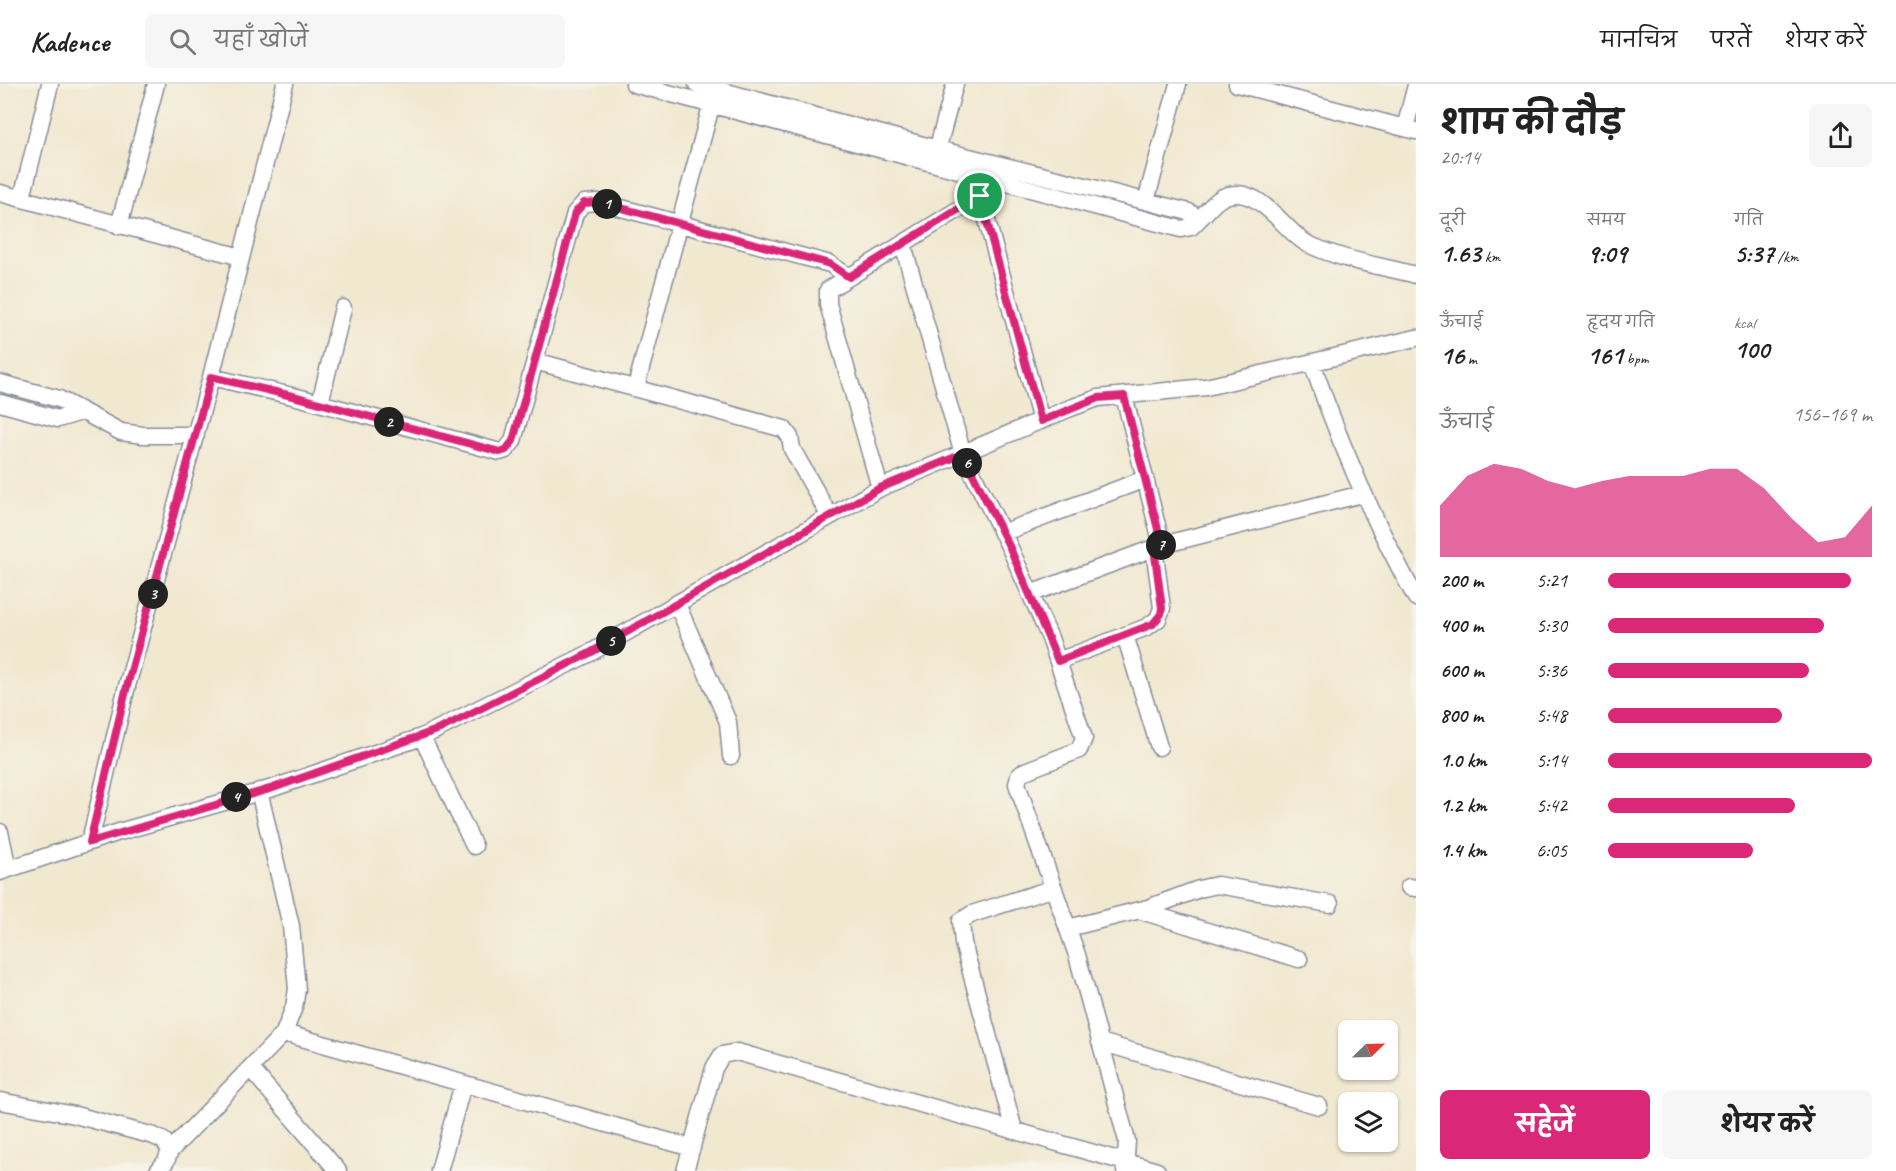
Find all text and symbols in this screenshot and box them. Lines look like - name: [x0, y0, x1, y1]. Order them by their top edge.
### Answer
- search box: [145, 14, 565, 68]
- text: Kadence: [30, 24, 109, 59]
- icon: search: [166, 25, 199, 58]
- text: यहाँ खोजें: [214, 26, 308, 54]
- text: मानचित्र: [1600, 27, 1677, 53]
- text: परतें: [1710, 27, 1752, 53]
- text: शेयर करें: [1785, 27, 1866, 53]
- text: शाम की दौड़: [1440, 101, 1623, 143]
- button: share: [1809, 104, 1872, 167]
- text: 20:14: [1440, 145, 1480, 170]
- pin: [954, 170, 1005, 221]
- icon: arrive: [963, 179, 996, 212]
- pin: 1: [592, 189, 622, 219]
- text: 1: [603, 194, 611, 214]
- text: दूरी: [1440, 210, 1465, 230]
- text: समय: [1587, 210, 1625, 230]
- text: गति: [1734, 210, 1763, 230]
- text: 1.63: [1440, 237, 1481, 270]
- text: 9:09: [1587, 237, 1627, 270]
- text: 5:37: [1734, 237, 1774, 270]
- text: km: [1481, 247, 1500, 267]
- text: /km: [1774, 247, 1799, 267]
- text: ऊँचाई: [1440, 312, 1483, 332]
- text: हृदय गति: [1587, 312, 1655, 332]
- text: kcal: [1734, 313, 1755, 333]
- text: 100: [1734, 333, 1769, 366]
- text: 16: [1440, 339, 1464, 372]
- text: 161: [1587, 339, 1623, 372]
- text: m: [1464, 349, 1477, 369]
- text: bpm: [1623, 349, 1649, 369]
- text: 156–169 m: [1793, 402, 1872, 427]
- pin: 2: [374, 407, 404, 437]
- text: ऊँचाई: [1440, 409, 1494, 434]
- text: 2: [385, 412, 393, 432]
- pin: 6: [952, 448, 982, 478]
- text: 6: [963, 453, 971, 473]
- pin: 7: [1146, 530, 1176, 560]
- text: 7: [1157, 535, 1165, 555]
- text: 200 m: [1440, 568, 1483, 593]
- text: 5:21: [1536, 568, 1567, 593]
- pin: 3: [138, 579, 168, 609]
- text: 3: [149, 584, 157, 604]
- text: 400 m: [1440, 613, 1483, 638]
- text: 5:30: [1536, 613, 1567, 638]
- pin: 5: [596, 626, 626, 656]
- text: 5: [608, 631, 614, 651]
- text: 600 m: [1440, 658, 1484, 683]
- text: 5:36: [1536, 658, 1567, 683]
- text: 800 m: [1440, 703, 1483, 728]
- text: 5:48: [1536, 703, 1567, 728]
- text: 1.0 km: [1440, 748, 1487, 773]
- text: 5:14: [1536, 748, 1567, 773]
- pin: 4: [221, 782, 251, 812]
- text: 4: [232, 787, 240, 807]
- text: 1.2 km: [1440, 793, 1487, 818]
- text: 5:42: [1536, 793, 1567, 818]
- text: 1.4 km: [1440, 838, 1487, 863]
- text: 6:05: [1536, 838, 1567, 863]
- north arrow: [1338, 1020, 1398, 1080]
- map controls: [1338, 1020, 1398, 1152]
- button: सहेजें: [1440, 1090, 1650, 1159]
- button: शेयर करें: [1662, 1090, 1872, 1159]
- button: layers: [1338, 1092, 1398, 1152]

